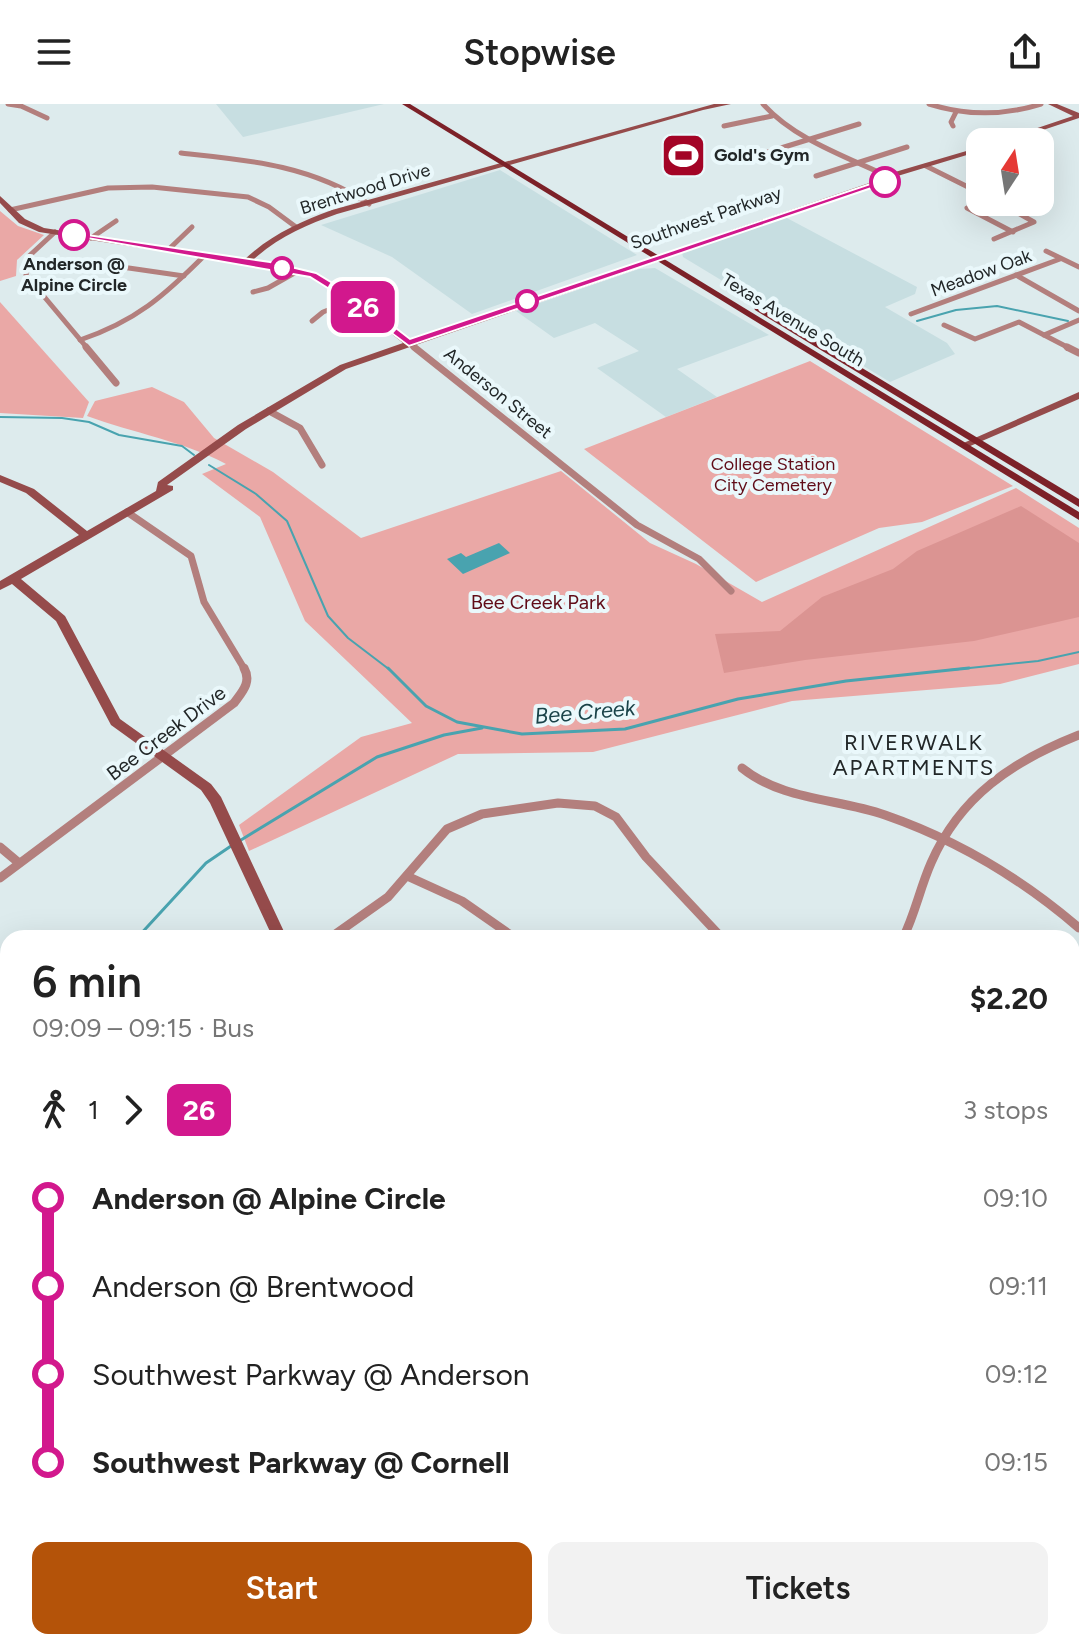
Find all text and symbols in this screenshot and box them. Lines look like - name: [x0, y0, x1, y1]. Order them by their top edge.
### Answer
- icon: menu: [32, 30, 76, 74]
- icon: share: [1003, 30, 1047, 74]
- text: Stopwise: [463, 31, 616, 74]
- north arrow: [966, 128, 1054, 216]
- map controls: [966, 128, 1054, 216]
- sports icon: Gold's Gym: [659, 131, 707, 179]
- place label: Gold's Gym: [714, 144, 810, 166]
- street label: Brentwood Drive: [297, 159, 433, 219]
- unlabelled marker: [870, 167, 900, 197]
- street label: Southwest Parkway: [628, 182, 785, 254]
- marker: Anderson @ Alpine Circle: [59, 220, 89, 250]
- street label: Meadow Oak: [928, 245, 1035, 301]
- place label: Anderson @ Alpine Circle: [21, 253, 127, 296]
- unlabelled marker: [271, 257, 293, 279]
- street label: Texas Avenue South: [718, 269, 868, 371]
- line badge: 26: [327, 281, 399, 333]
- text: 26: [347, 290, 379, 324]
- unlabelled marker: [516, 290, 538, 312]
- street label: Anderson Street: [440, 343, 557, 443]
- park label: College Station City Cemetery: [711, 453, 835, 496]
- park label: Bee Creek Park: [471, 590, 606, 614]
- street label: Bee Creek Drive: [102, 680, 230, 786]
- water label: Bee Creek: [533, 694, 638, 730]
- district label: RIVERWALK APARTMENTS: [833, 729, 995, 781]
- text: 6 min: [32, 955, 142, 1008]
- text: $2.20: [970, 980, 1048, 1017]
- text: 09:09 – 09:15 · Bus: [32, 1012, 254, 1044]
- icon: walk: [32, 1088, 76, 1132]
- icon: forward: [111, 1088, 155, 1132]
- text: 26: [183, 1093, 215, 1127]
- text: 1: [88, 1094, 99, 1126]
- text: 3 stops: [963, 1094, 1048, 1126]
- text: Anderson @ Alpine Circle: [92, 1180, 446, 1217]
- text: 09:10: [983, 1182, 1048, 1214]
- text: Anderson @ Brentwood: [92, 1268, 414, 1305]
- text: 09:11: [989, 1270, 1048, 1302]
- text: Southwest Parkway @ Anderson: [92, 1356, 530, 1393]
- text: 09:12: [985, 1358, 1048, 1390]
- text: Southwest Parkway @ Cornell: [92, 1444, 510, 1481]
- text: 09:15: [984, 1446, 1048, 1478]
- button: Start: [32, 1542, 532, 1634]
- button: Tickets: [548, 1542, 1048, 1634]

